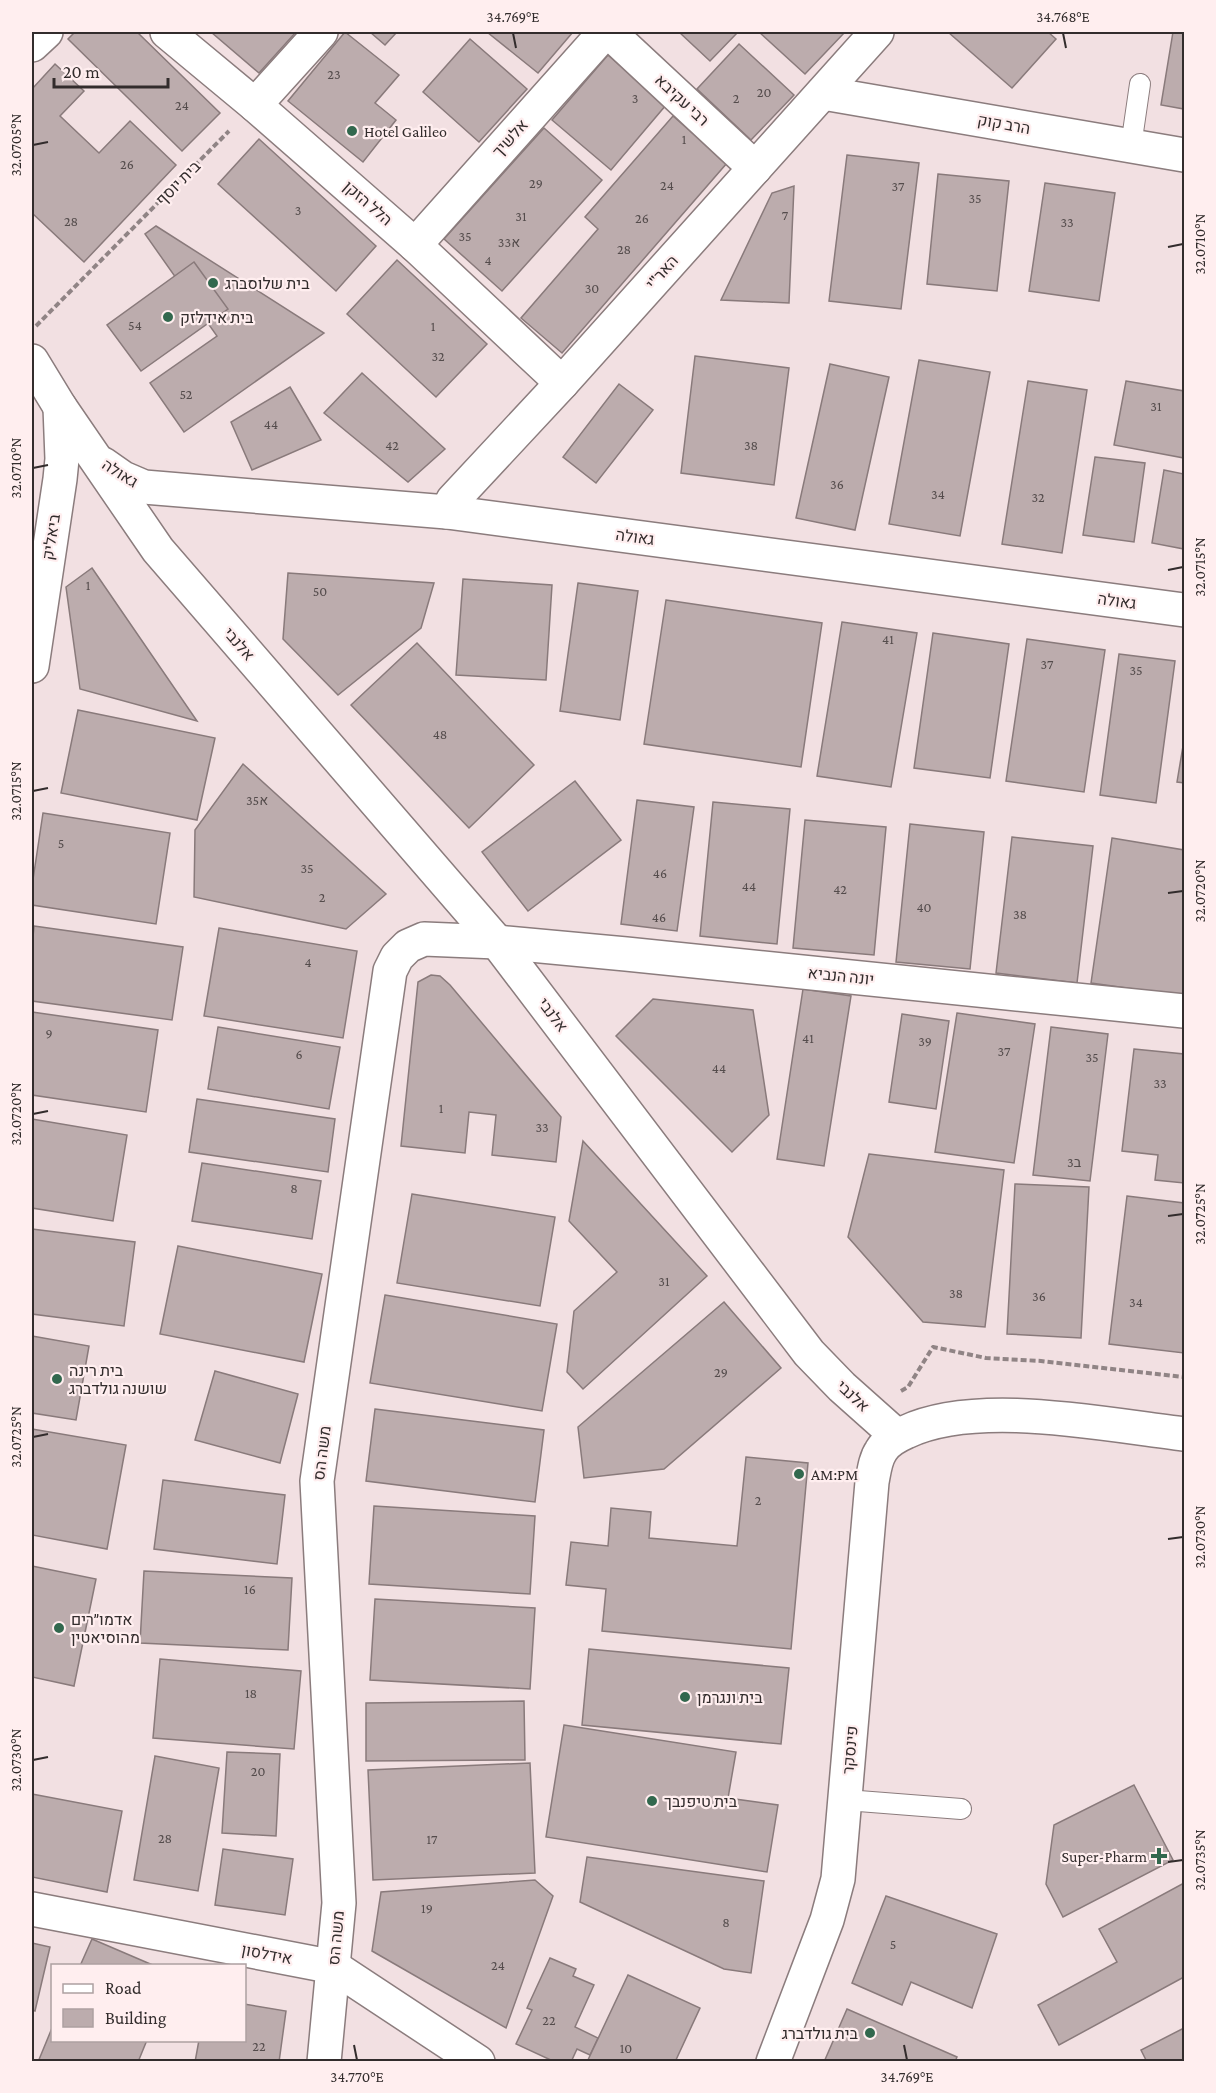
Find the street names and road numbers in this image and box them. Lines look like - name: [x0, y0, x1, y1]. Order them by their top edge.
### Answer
- street label: רבי עקיבא: [652, 71, 712, 129]
- street label: הרב קוק: [976, 111, 1032, 137]
- street label: אלשיך: [489, 116, 531, 160]
- street label: בית יוסף: [152, 157, 204, 209]
- street label: הלל הזקן: [340, 177, 396, 229]
- street label: האר"י: [643, 252, 681, 292]
- street label: גאולה: [99, 456, 141, 490]
- street label: ביאליק: [39, 512, 63, 561]
- street label: גאולה: [615, 526, 655, 548]
- street label: גאולה: [1097, 590, 1137, 612]
- street label: אלנבי: [220, 624, 258, 664]
- street label: יונה הנביא: [807, 964, 875, 988]
- street label: אלנבי: [535, 995, 571, 1035]
- street label: אלנבי: [833, 1377, 873, 1415]
- street label: משה הס: [310, 1425, 334, 1481]
- street label: פינסקר: [839, 1725, 861, 1775]
- street label: משה הס: [325, 1910, 347, 1966]
- street label: אידלסון: [240, 1941, 294, 1967]

